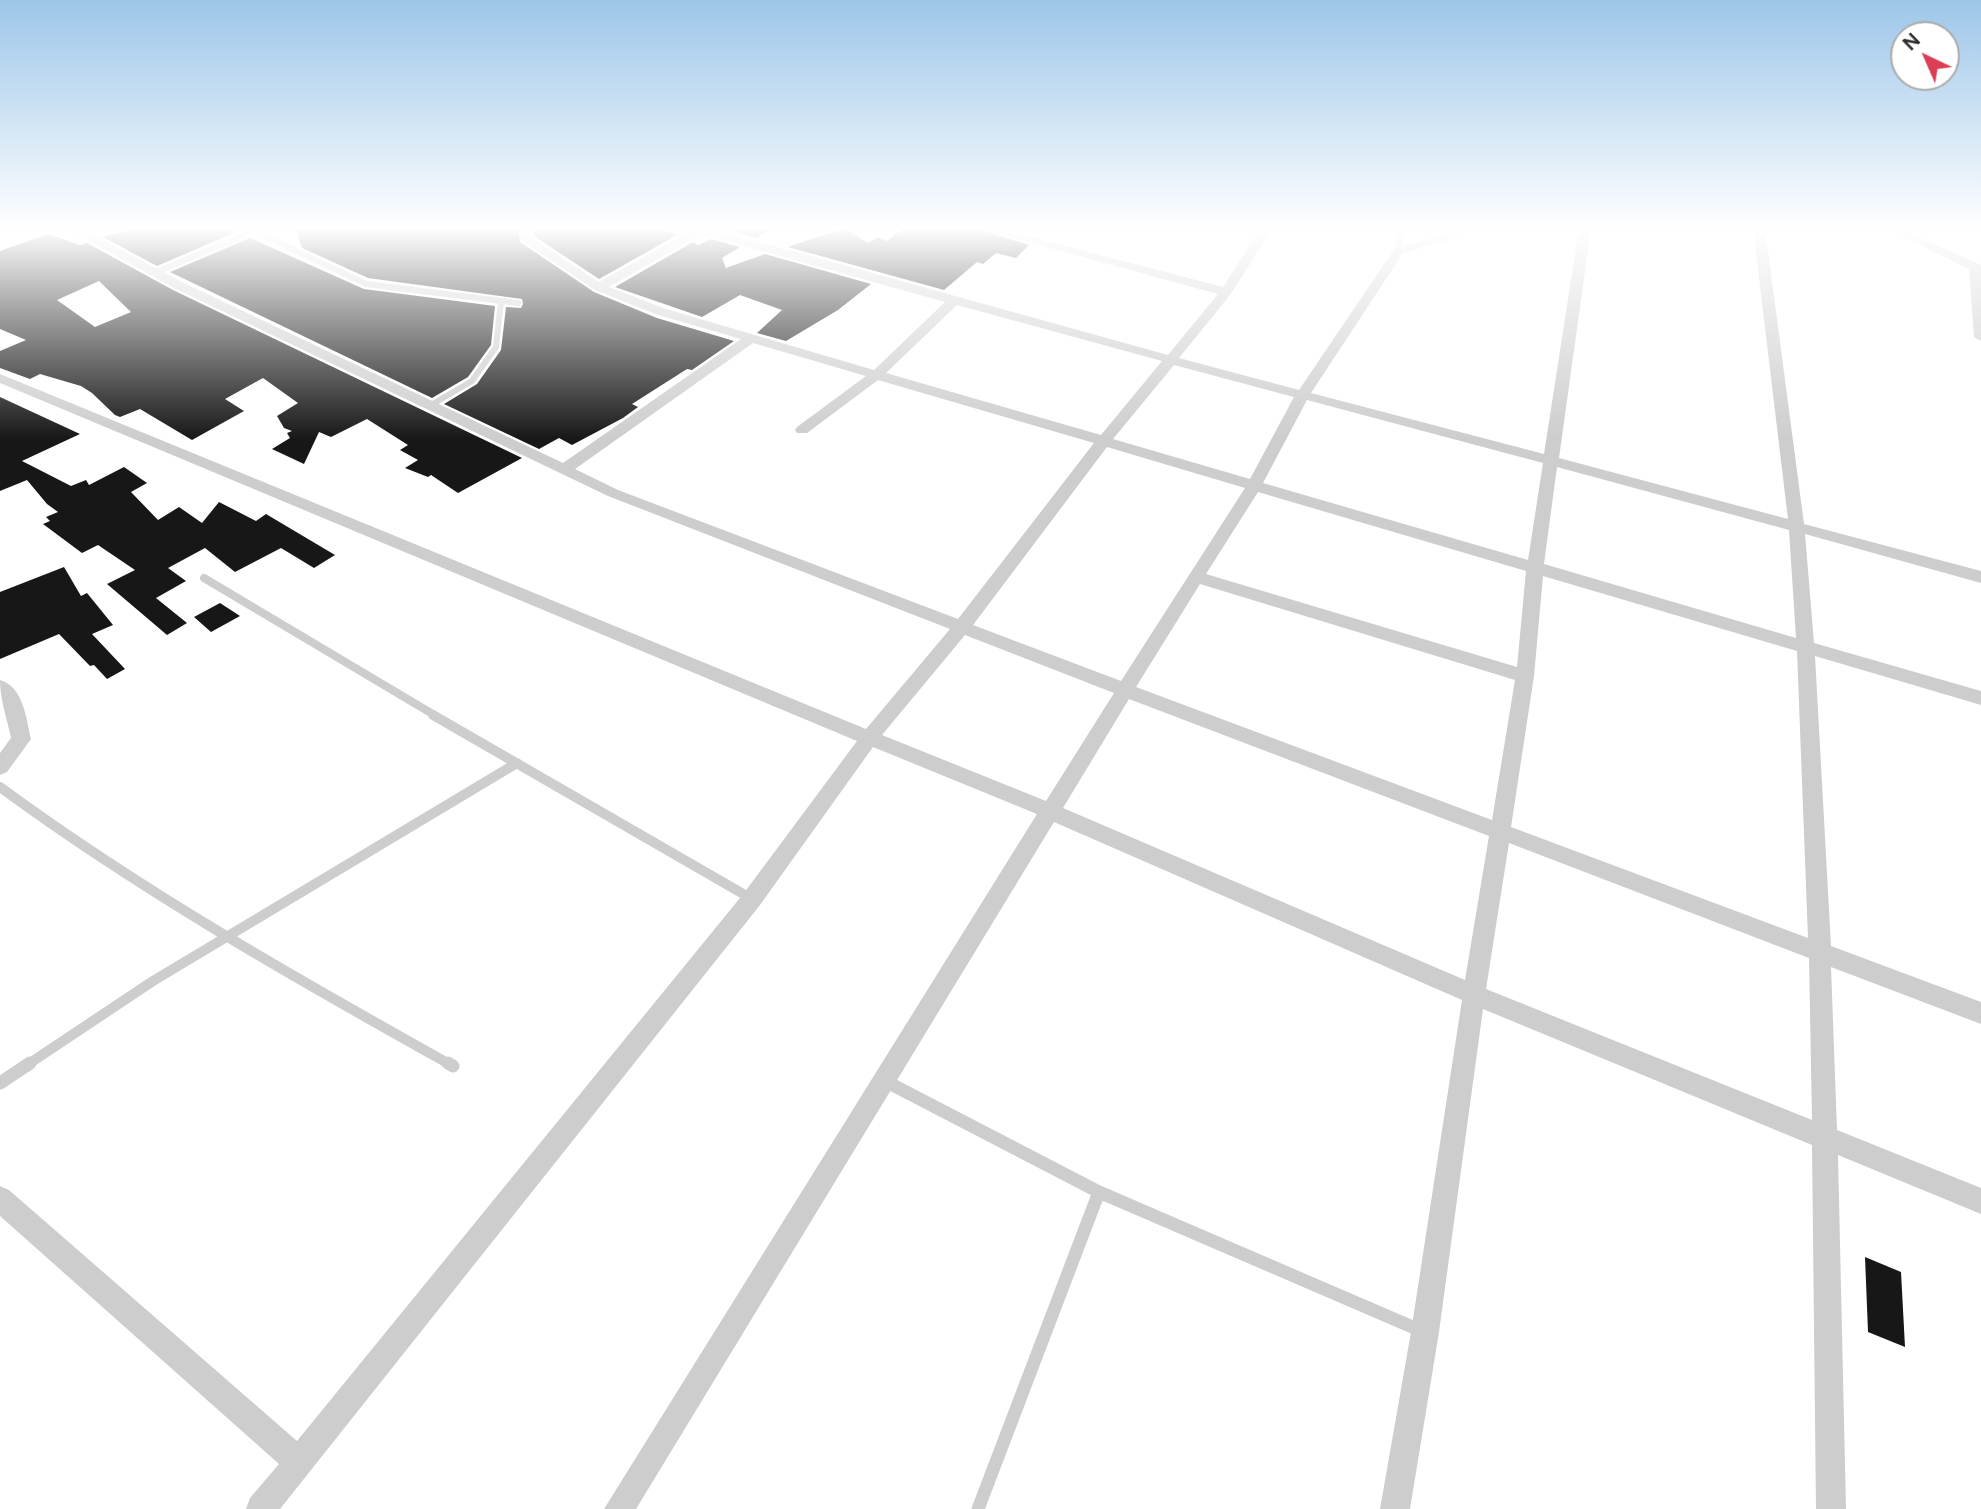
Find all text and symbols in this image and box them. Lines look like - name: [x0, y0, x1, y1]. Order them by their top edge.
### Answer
- north arrow: [1890, 21, 1960, 91]
- text: N: [1898, 29, 1925, 55]

